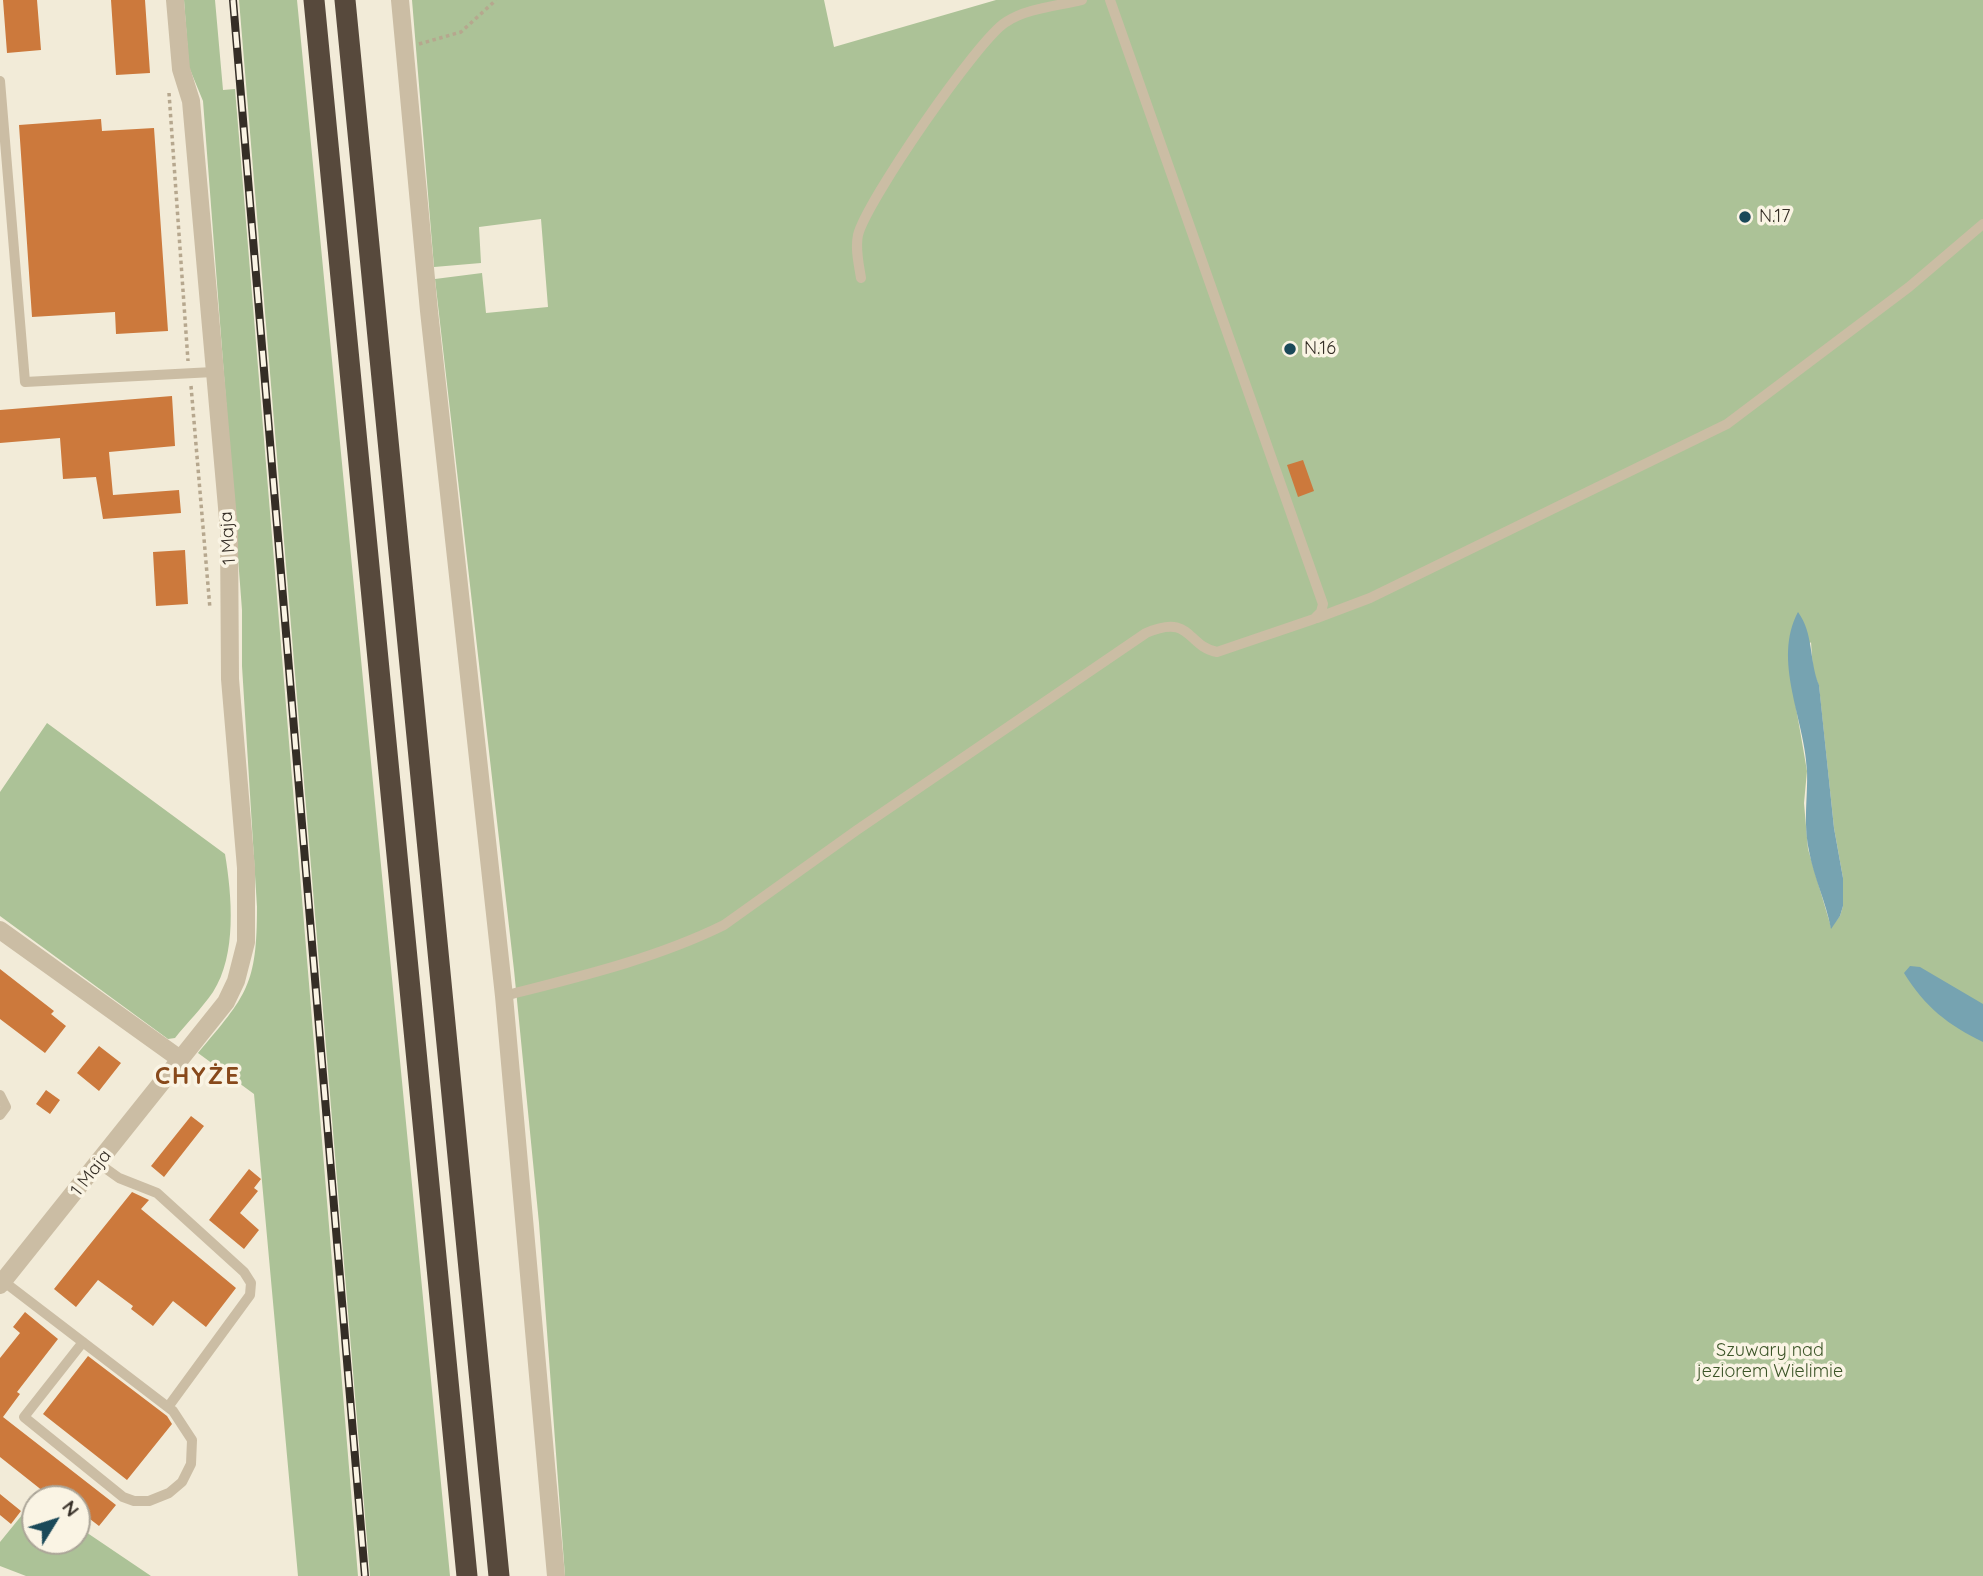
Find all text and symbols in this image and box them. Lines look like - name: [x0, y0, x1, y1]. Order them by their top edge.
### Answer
- place label: N.17: [1759, 206, 1790, 228]
- marker: N.17: [1737, 209, 1753, 225]
- place label: N.16: [1304, 338, 1336, 360]
- marker: N.16: [1282, 341, 1298, 357]
- street label: 1 Maja: [215, 511, 241, 565]
- district label: CHYŻE: [156, 1063, 240, 1091]
- street label: 1 Maja: [66, 1145, 116, 1201]
- park label: Szuwary nad jeziorem Wielimie: [1697, 1340, 1843, 1382]
- north arrow: [21, 1485, 91, 1555]
- text: N: [57, 1495, 85, 1521]

